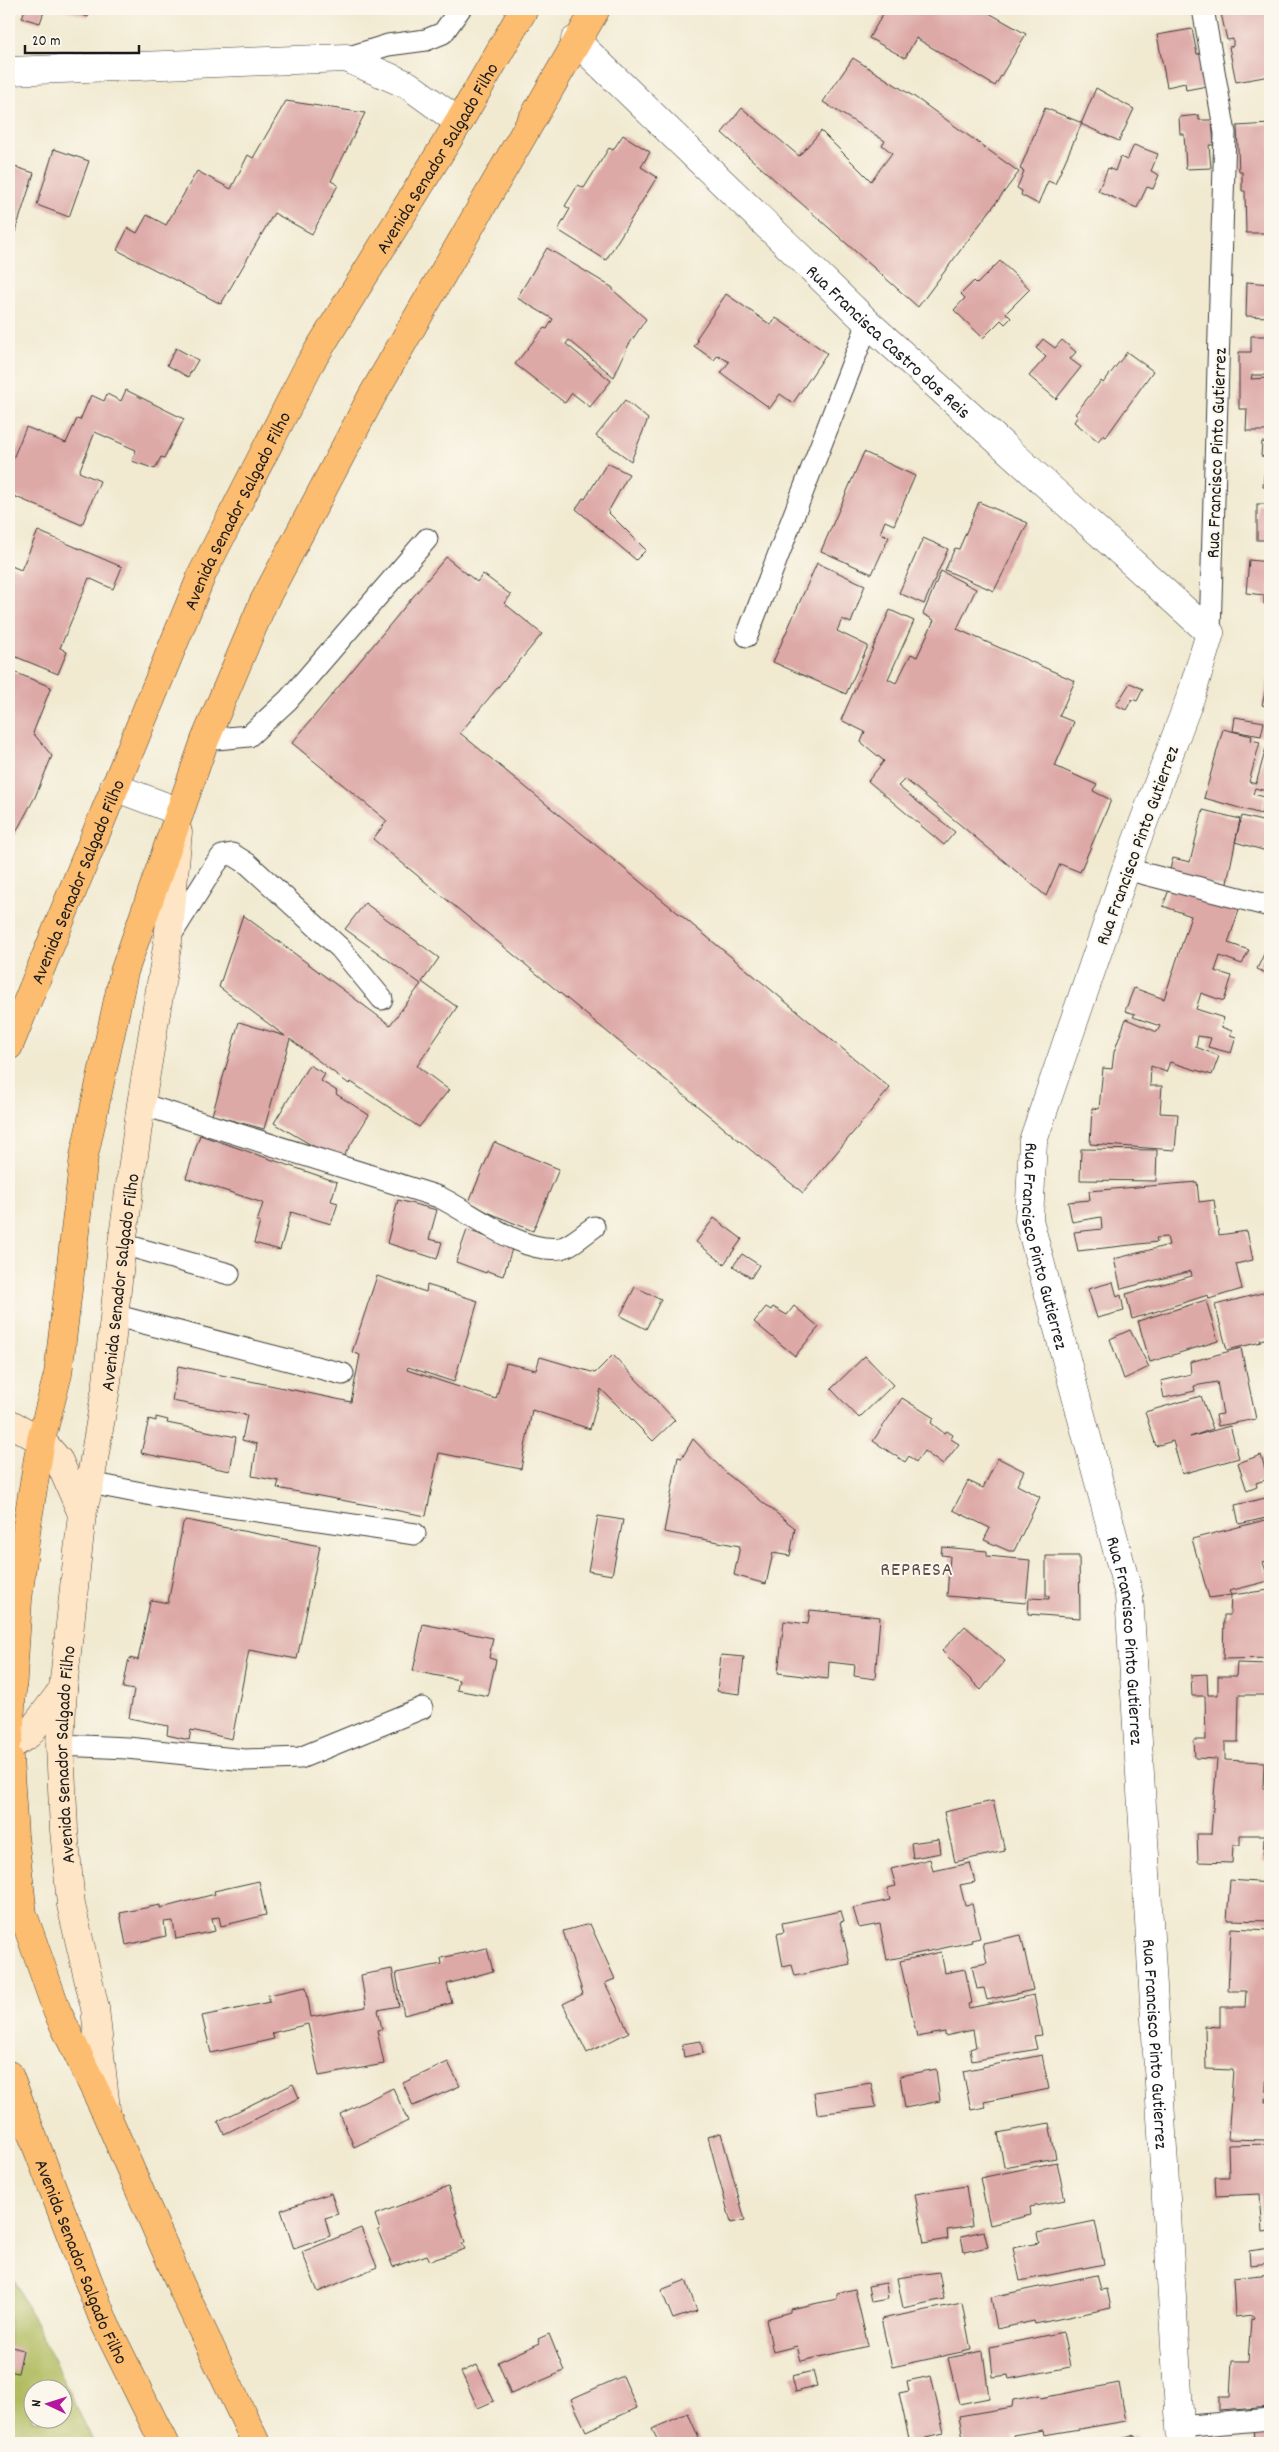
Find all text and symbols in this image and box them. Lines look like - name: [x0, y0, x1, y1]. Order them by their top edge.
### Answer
- scale bar: [25, 22, 139, 54]
- text: 20 m: [32, 31, 60, 53]
- street label: Avenida Senador Salgado Filho: [371, 59, 507, 260]
- street label: Rua Francisca Castro dos Reis: [798, 260, 975, 427]
- street label: Rua Francisco Pinto Gutierrez: [1201, 347, 1236, 559]
- street label: Avenida Senador Salgado Filho: [179, 408, 300, 615]
- street label: Rua Francisco Pinto Gutierrez: [1091, 743, 1188, 950]
- street label: Avenida Senador Salgado Filho: [26, 776, 134, 989]
- street label: Rua Francisco Pinto Gutierrez: [1012, 1142, 1073, 1353]
- street label: Avenida Senador Salgado Filho: [96, 1172, 148, 1393]
- street label: Rua Francisco Pinto Gutierrez: [1097, 1534, 1148, 1746]
- district label: REPRESA: [880, 1557, 954, 1585]
- street label: Avenida Senador Salgado Filho: [50, 1645, 85, 1865]
- street label: Rua Francisco Pinto Gutierrez: [1133, 1938, 1173, 2150]
- street label: Avenida Senador Salgado Filho: [26, 2156, 133, 2370]
- north arrow: [22, 2380, 72, 2430]
- text: N: [27, 2399, 47, 2407]

